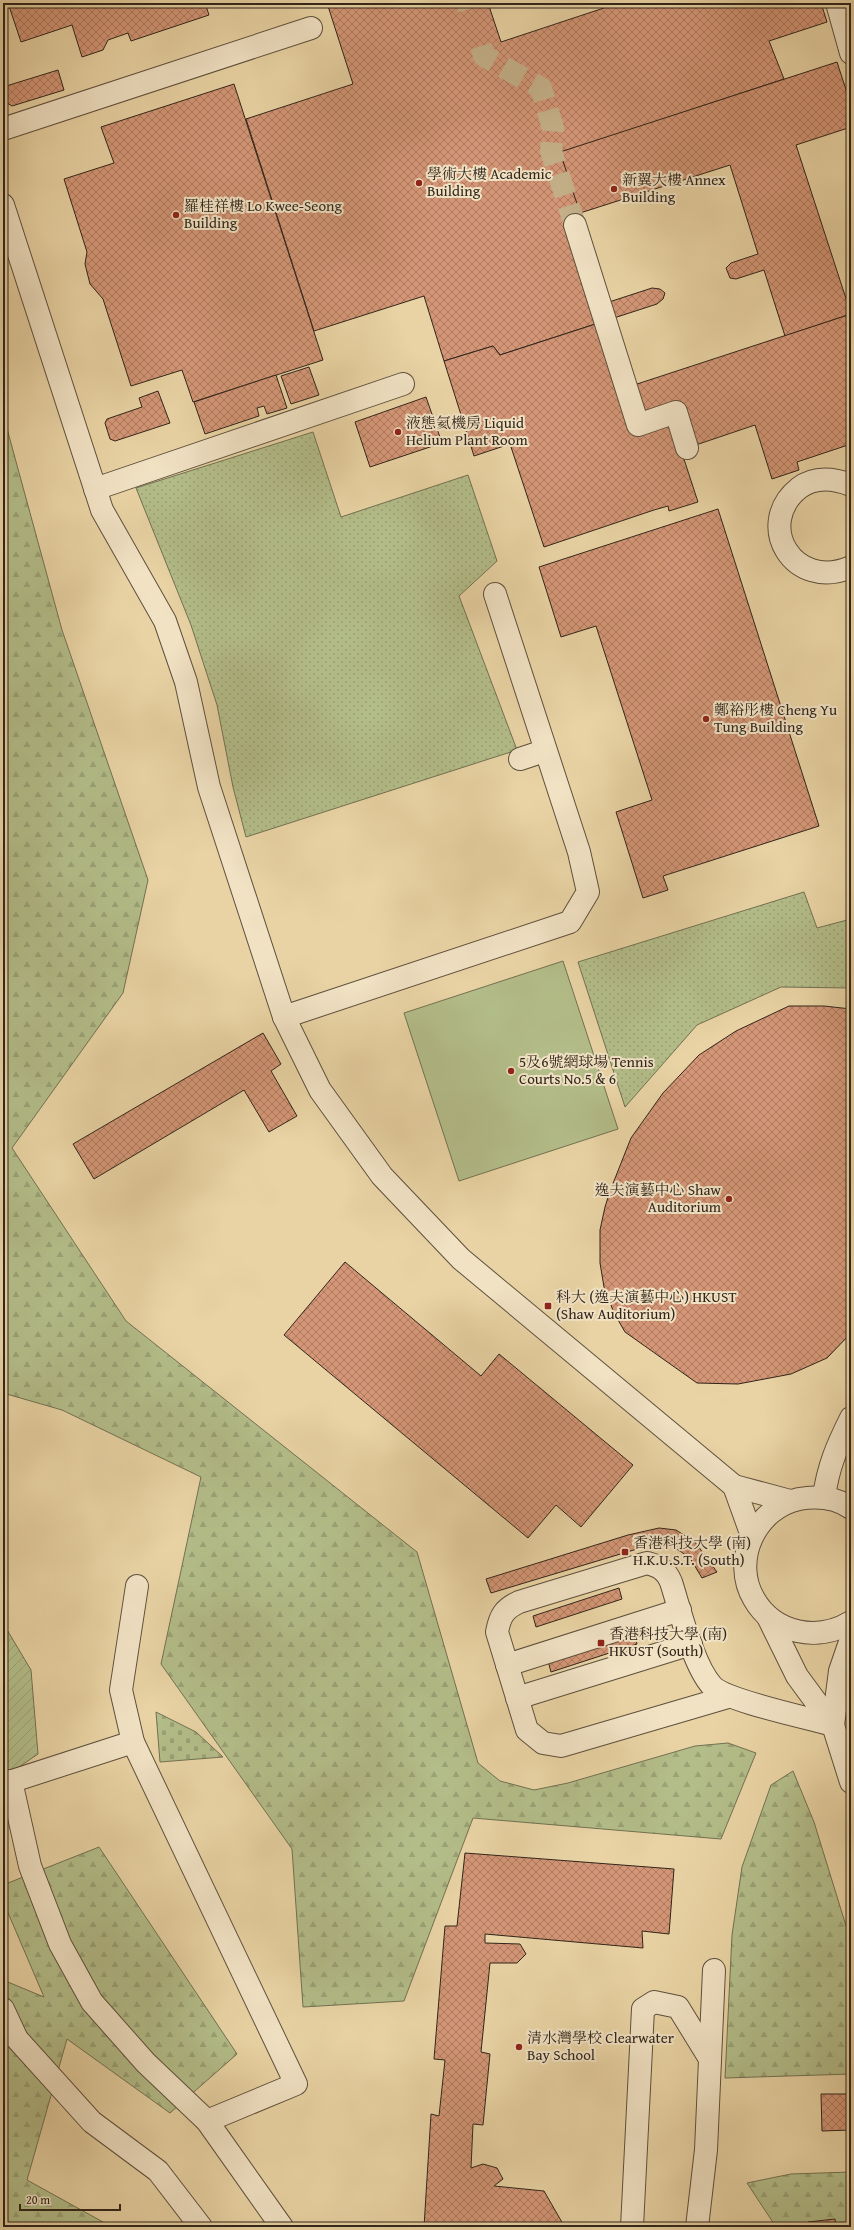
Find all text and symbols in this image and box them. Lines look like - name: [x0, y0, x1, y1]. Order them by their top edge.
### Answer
- place label: 學術大樓 Academic Building: [427, 163, 552, 201]
- place label: 新翼大樓 Annex Building: [622, 169, 726, 207]
- marker: 學術大樓 Academic Building: [414, 178, 424, 188]
- marker: 新翼大樓 Annex Building: [609, 184, 619, 194]
- place label: 羅桂祥樓 Lo Kwee-Seong Building: [184, 195, 342, 233]
- marker: 羅桂祥樓 Lo Kwee-Seong Building: [171, 210, 181, 220]
- place label: 液態氦機房 Liquid Helium Plant Room: [406, 412, 528, 450]
- marker: 液態氦機房 Liquid Helium Plant Room: [393, 427, 403, 437]
- place label: 鄭裕彤樓 Cheng Yu Tung Building: [714, 699, 838, 737]
- marker: 鄭裕彤樓 Cheng Yu Tung Building: [701, 714, 711, 724]
- place label: 5及6號網球場 Tennis Courts No.5 & 6: [519, 1051, 654, 1089]
- marker: 5及6號網球場 Tennis Courts No.5 & 6: [506, 1066, 516, 1076]
- place label: 逸夫演藝中心 Shaw Auditorium: [594, 1179, 722, 1217]
- marker: 逸夫演藝中心 Shaw Auditorium: [724, 1194, 734, 1204]
- place label: 科大 (逸夫演藝中心) HKUST (Shaw Auditorium): [556, 1286, 737, 1324]
- marker: 科大 (逸夫演藝中心) HKUST (Shaw Auditorium): [543, 1301, 553, 1311]
- place label: 香港科技大學 (南) H.K.U.S.T. (South): [633, 1532, 751, 1570]
- marker: 香港科技大學 (南) H.K.U.S.T. (South): [620, 1547, 630, 1557]
- place label: 香港科技大學 (南) HKUST (South): [609, 1623, 727, 1661]
- marker: 香港科技大學 (南) HKUST (South): [596, 1638, 606, 1648]
- place label: 清水灣學校 Clearwater Bay School: [527, 2027, 674, 2065]
- marker: 清水灣學校 Clearwater Bay School: [514, 2042, 524, 2052]
- scale bar: [20, 2186, 120, 2212]
- text: 20 m: [26, 2191, 50, 2208]

